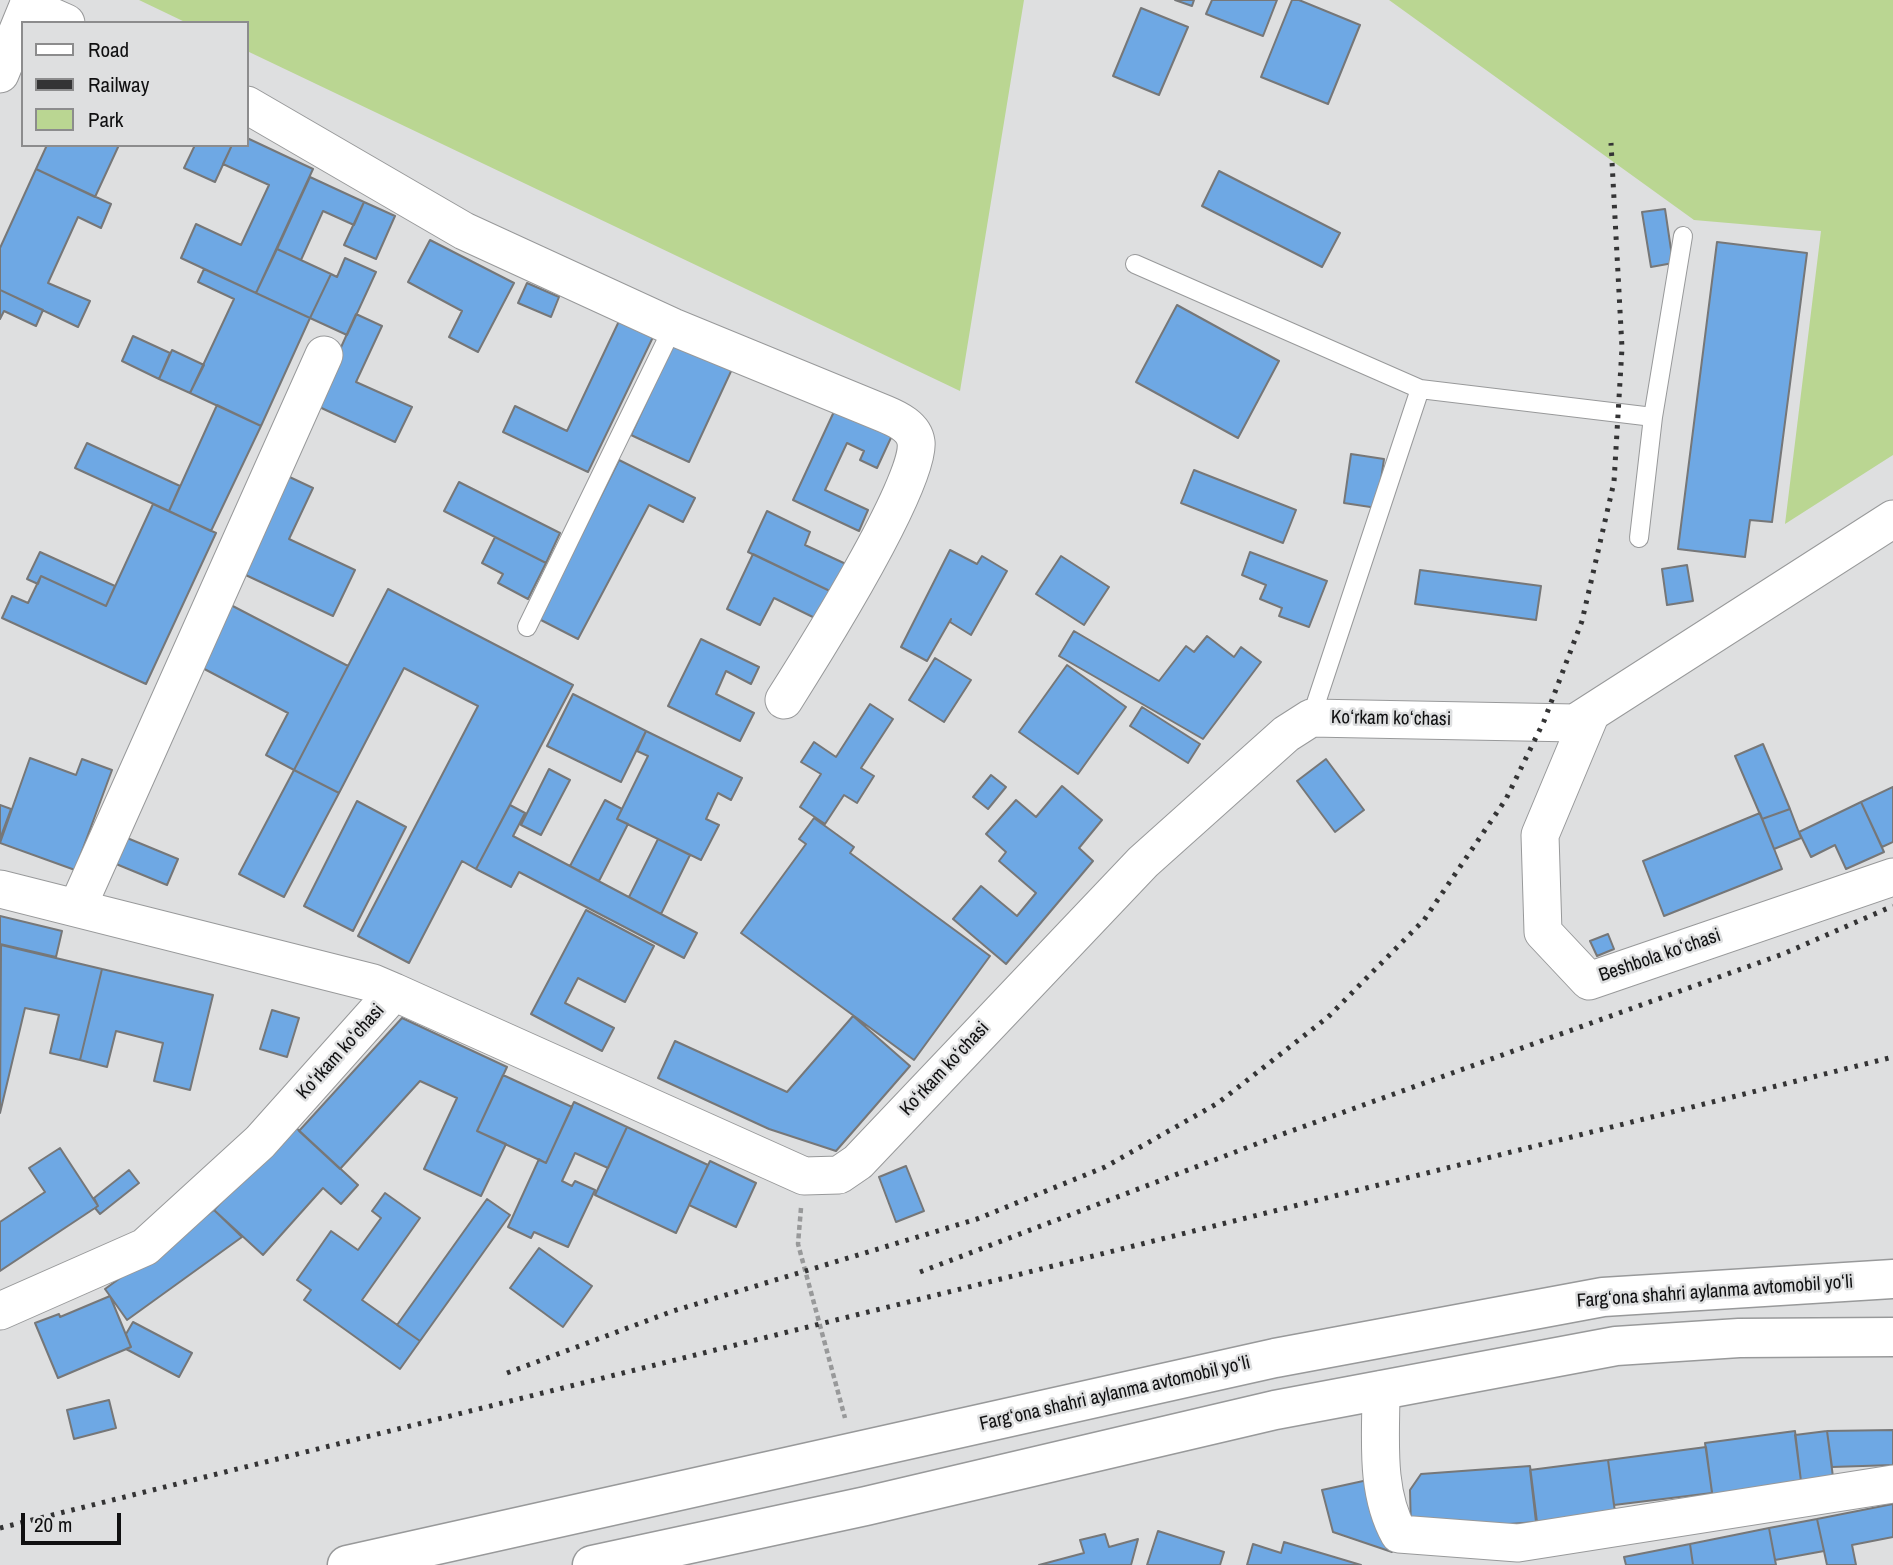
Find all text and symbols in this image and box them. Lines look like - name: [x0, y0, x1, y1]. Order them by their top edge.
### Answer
- legend: [21, 21, 248, 147]
- text: Road: [88, 35, 129, 64]
- text: Railway: [88, 70, 149, 99]
- text: Park: [88, 105, 123, 134]
- street label: Koʻrkam koʻchasi: [1331, 707, 1451, 731]
- street label: Beshbola koʻchasi: [1596, 925, 1724, 987]
- street label: Koʻrkam koʻchasi: [292, 1000, 390, 1104]
- street label: Koʻrkam koʻchasi: [896, 1017, 994, 1121]
- street label: Fargʻona shahri aylanma avtomobil yoʻli: [1576, 1271, 1854, 1313]
- street label: Fargʻona shahri aylanma avtomobil yoʻli: [977, 1352, 1253, 1436]
- scale bar: [24, 1498, 124, 1542]
- text: 20 m: [34, 1510, 72, 1539]

